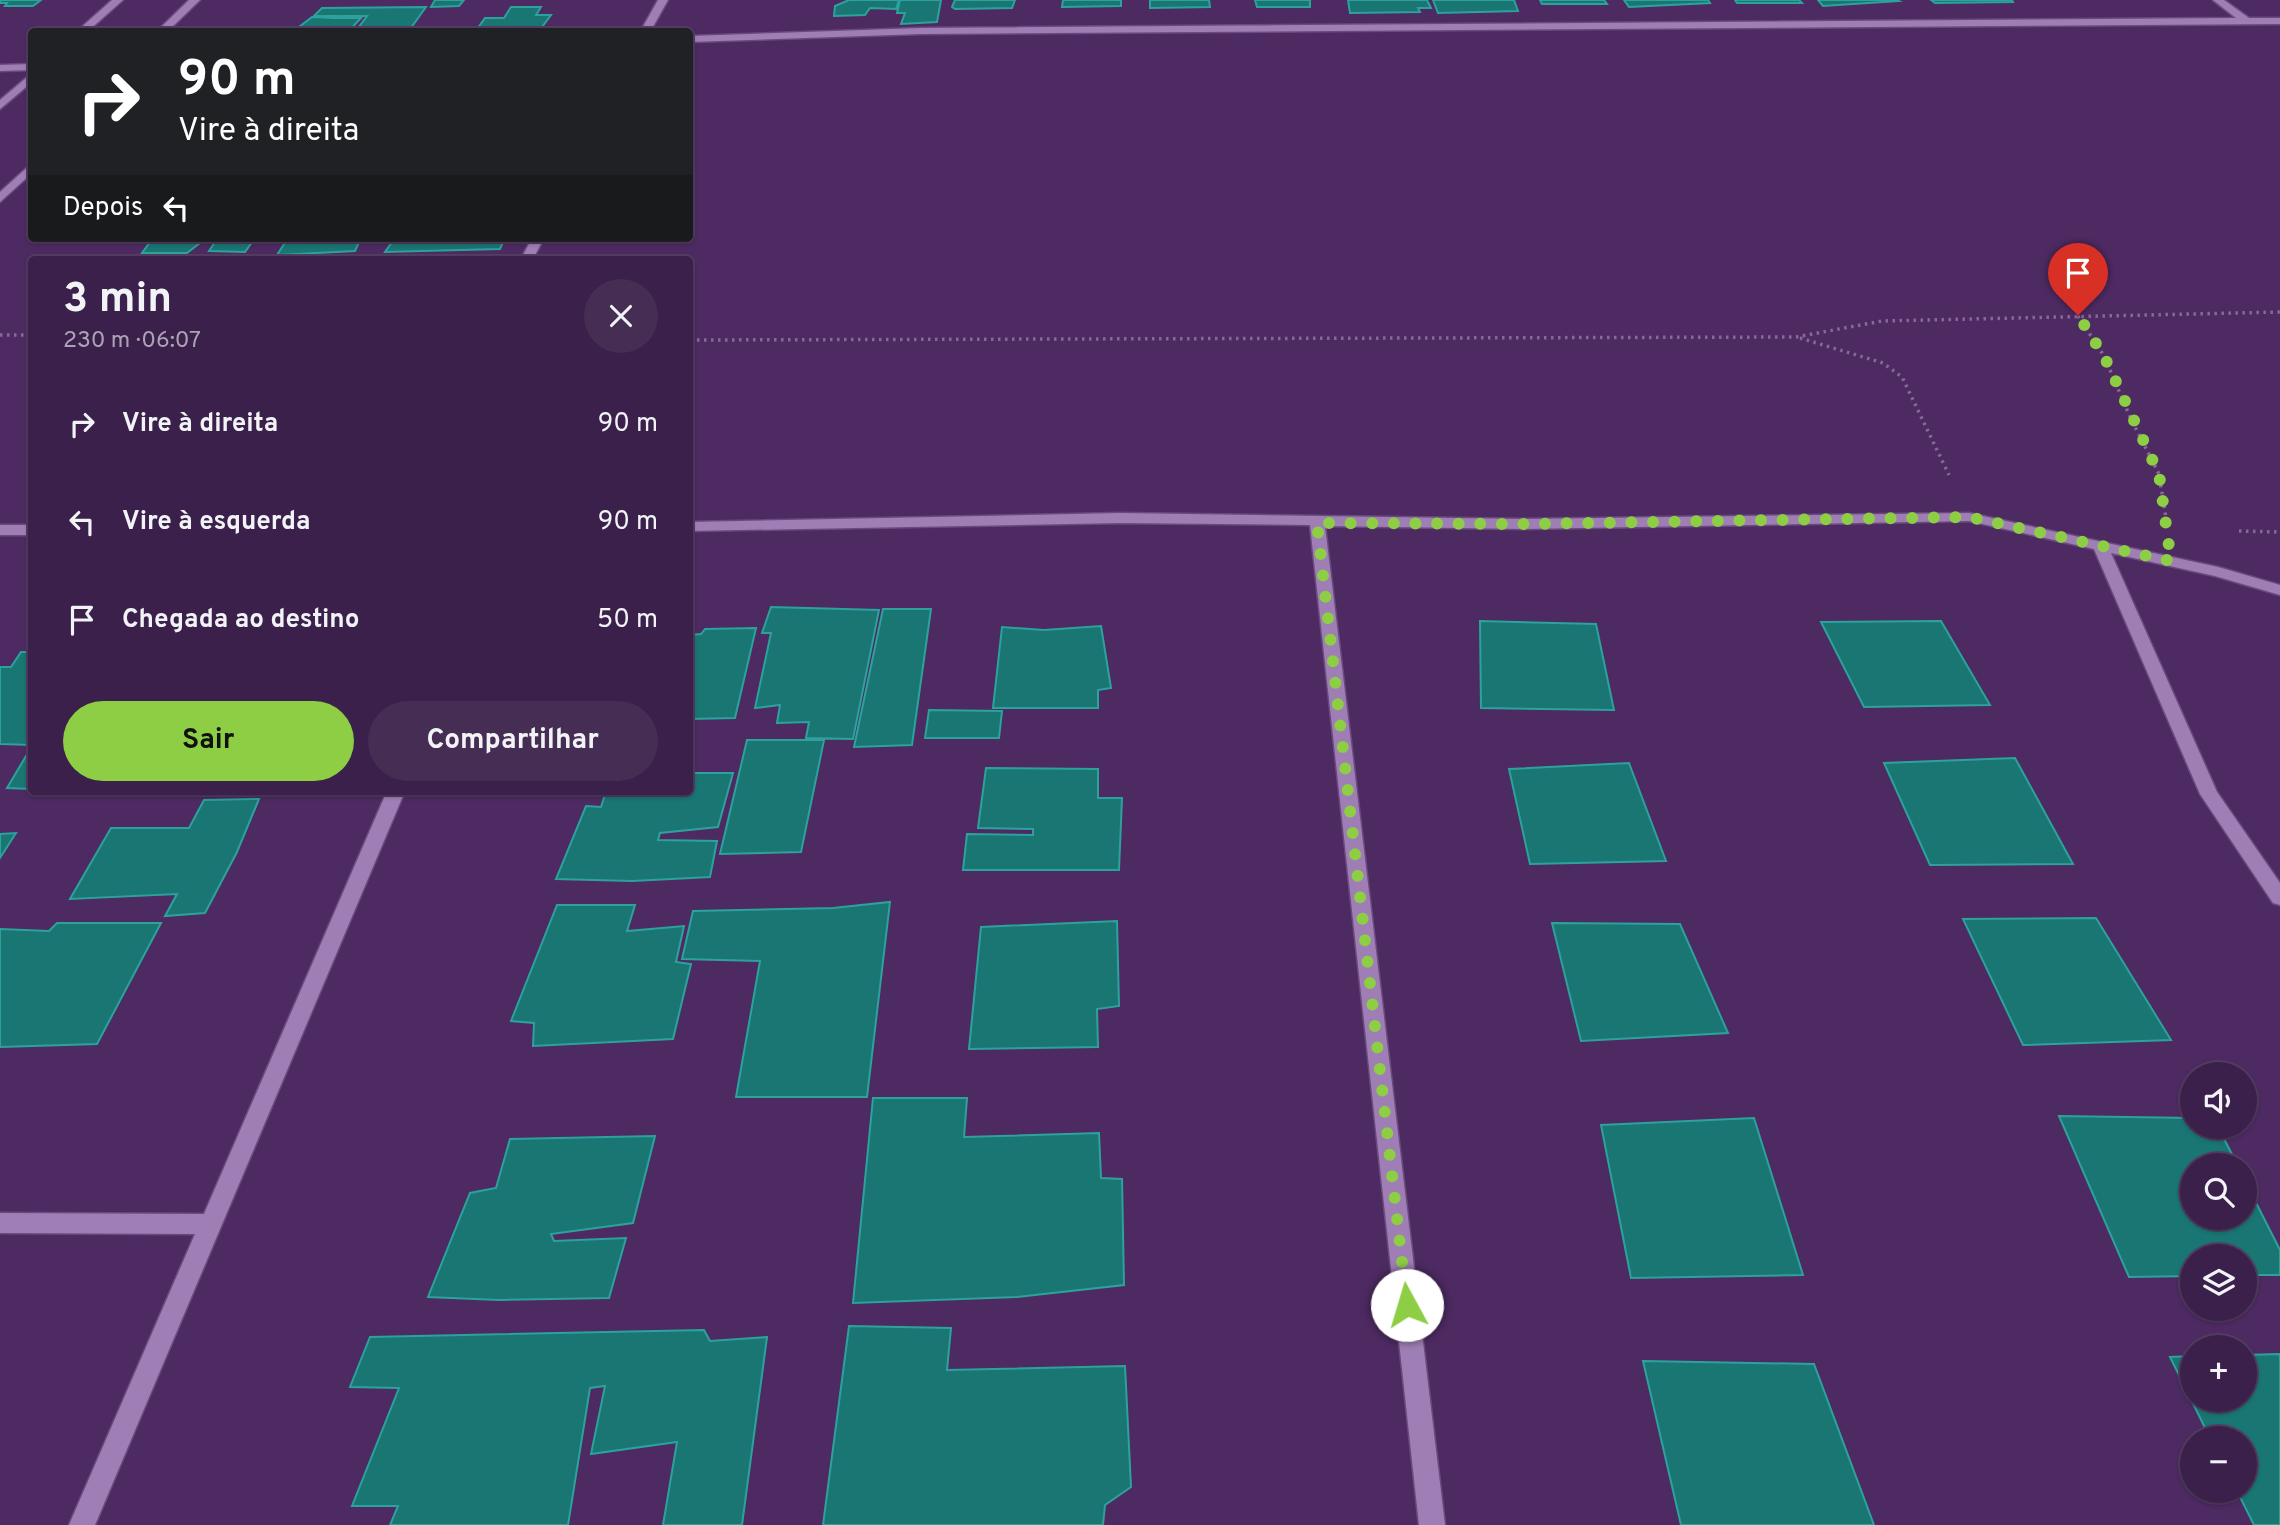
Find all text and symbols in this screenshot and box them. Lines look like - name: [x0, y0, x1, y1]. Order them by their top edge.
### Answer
- text: 90 m: [178, 51, 296, 113]
- icon: right: [63, 56, 154, 147]
- text: Vire à direita: [178, 112, 359, 152]
- icon: left: [157, 189, 195, 227]
- text: Depois: [63, 192, 143, 225]
- pin: [2048, 243, 2108, 315]
- icon: arrive: [2059, 254, 2097, 292]
- text: 3 min: [63, 274, 172, 327]
- button: close: [584, 279, 658, 353]
- text: 230 m · 06:07: [63, 327, 201, 356]
- icon: right: [63, 405, 101, 443]
- text: Vire à direita: [122, 408, 278, 441]
- text: 90 m: [598, 408, 658, 441]
- icon: left: [63, 503, 101, 541]
- text: Vire à esquerda: [122, 506, 310, 539]
- text: 90 m: [598, 506, 658, 539]
- icon: arrive: [63, 601, 101, 639]
- text: Chegada ao destino: [122, 604, 359, 637]
- text: 50 m: [597, 604, 658, 637]
- button: Sair: [63, 701, 354, 781]
- button: Compartilhar: [368, 701, 658, 781]
- map controls: [2180, 1062, 2257, 1503]
- button: sound: [2180, 1062, 2257, 1139]
- button: search: [2180, 1153, 2257, 1230]
- button: layers: [2180, 1244, 2257, 1321]
- position arrow: [1370, 1268, 1444, 1342]
- button: +: [2180, 1335, 2257, 1412]
- button: −: [2180, 1426, 2257, 1503]

